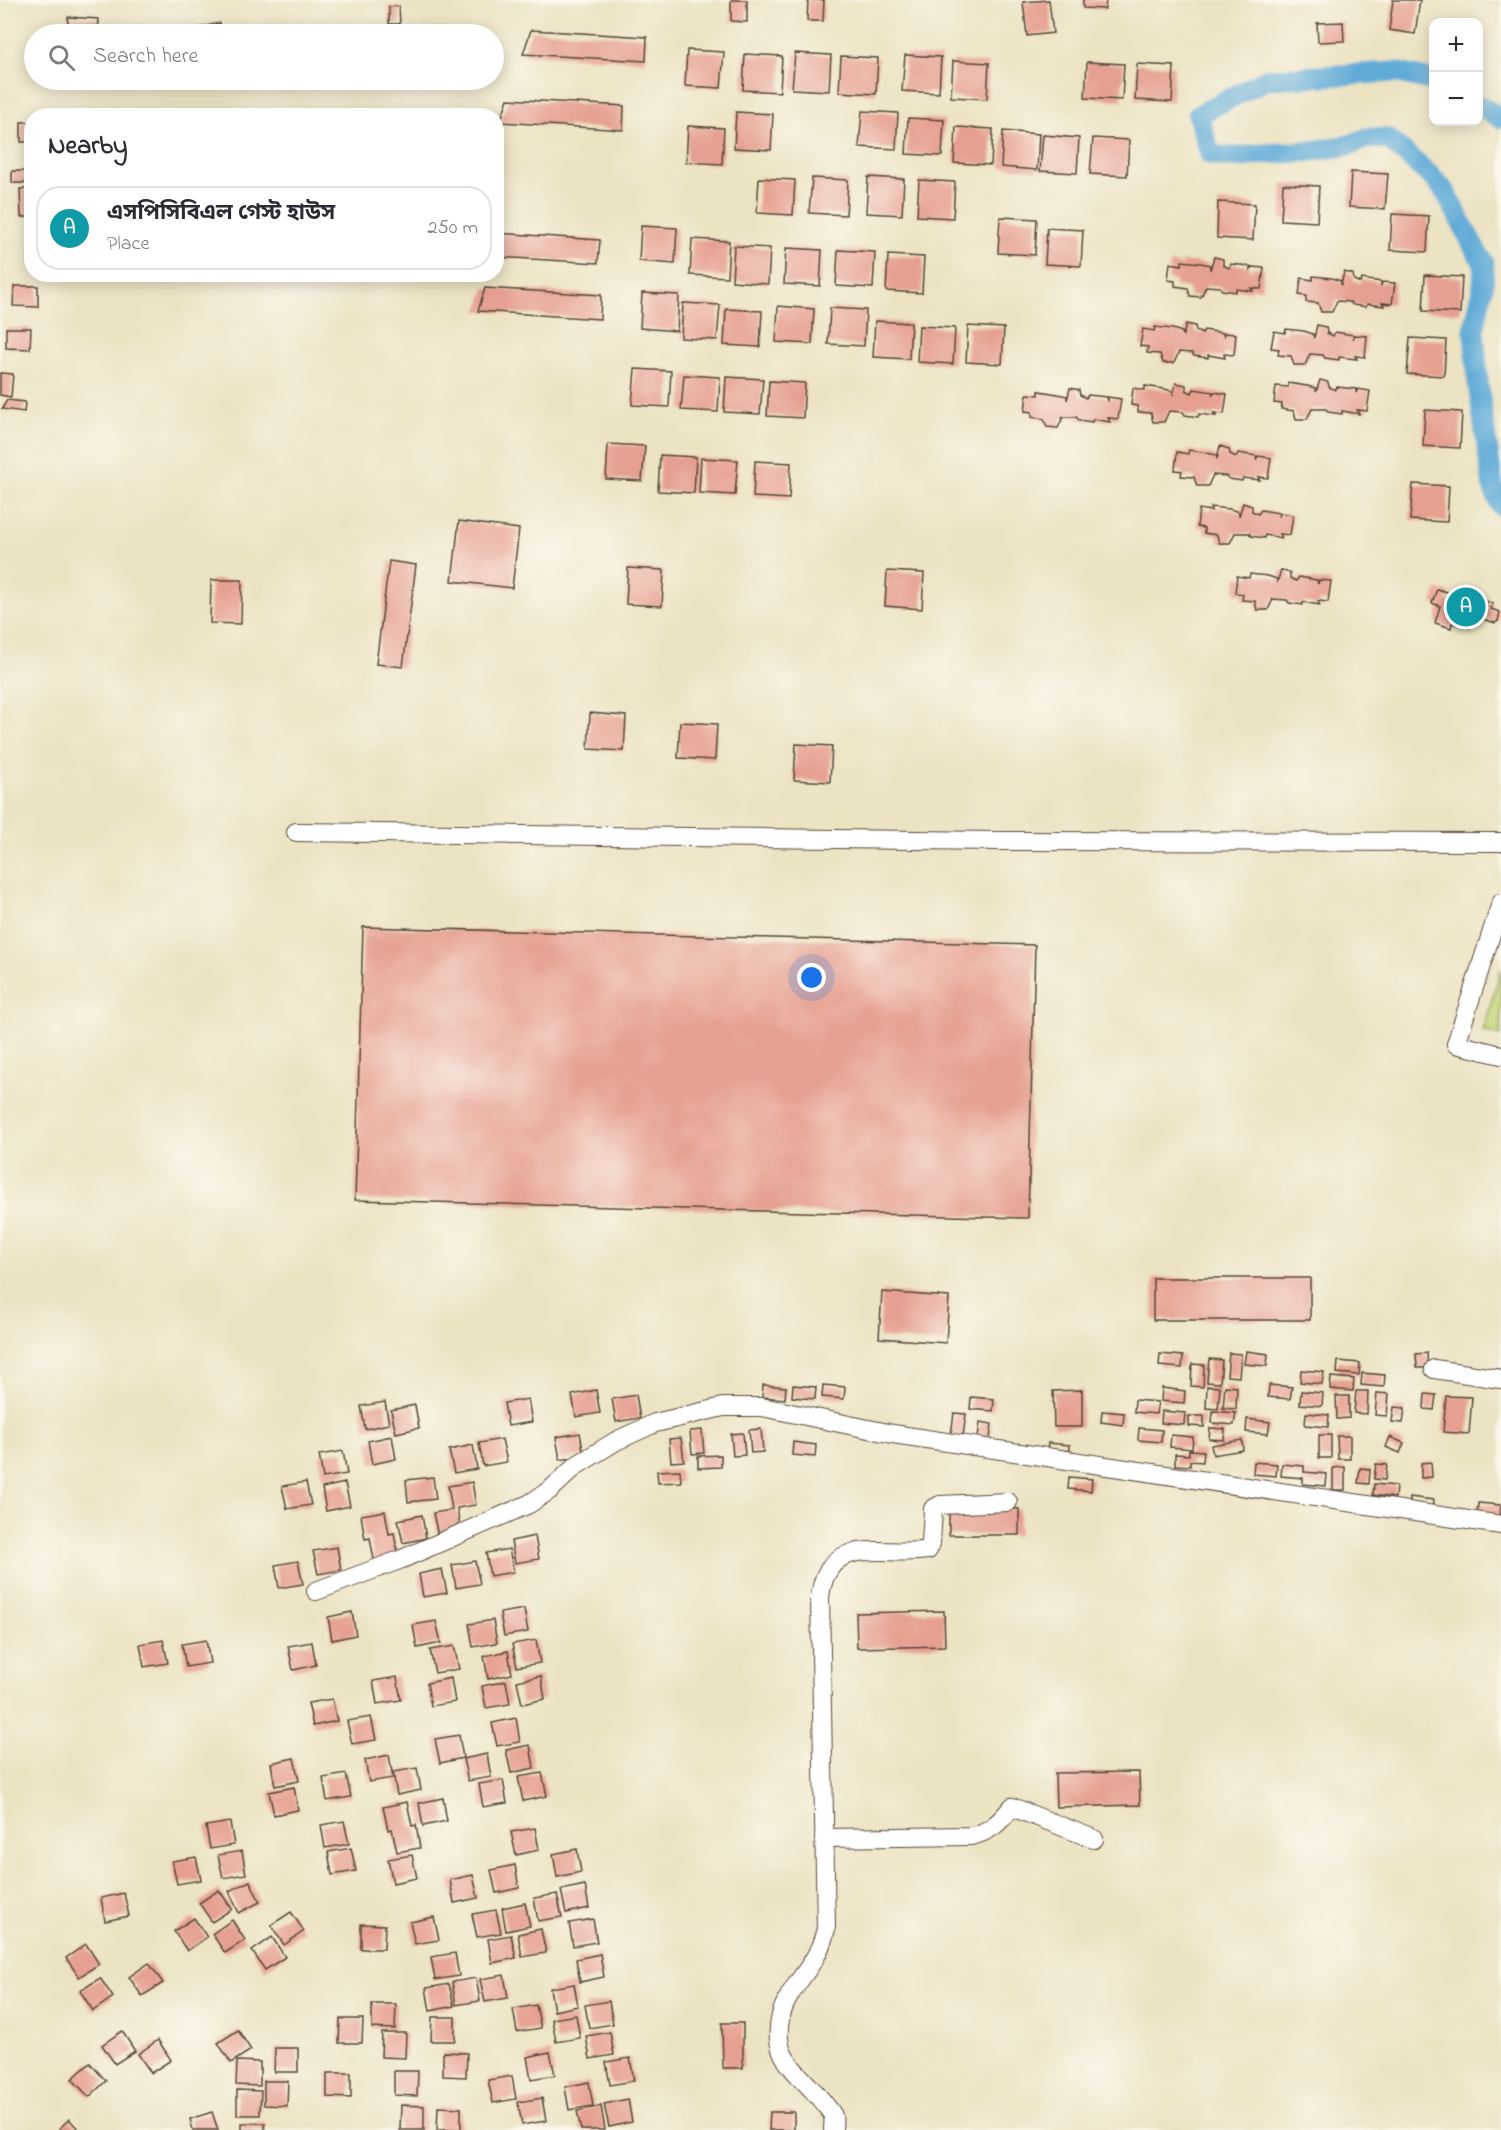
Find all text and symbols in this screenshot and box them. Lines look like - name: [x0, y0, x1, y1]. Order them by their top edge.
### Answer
- map controls: [1429, 18, 1483, 126]
- button: +: [1429, 18, 1483, 72]
- search box: [24, 24, 504, 90]
- icon: search: [45, 41, 78, 74]
- text: Search here: [93, 41, 198, 73]
- button: −: [1429, 72, 1483, 126]
- text: Nearby: [48, 128, 127, 166]
- text: এসপিসিবিএল গেস্ট হাউস: [107, 198, 335, 230]
- text: A: [63, 214, 76, 243]
- text: 250 m: [427, 214, 478, 243]
- text: Place: [107, 230, 149, 259]
- pin: A: [1446, 584, 1486, 630]
- your location: [797, 963, 826, 992]

